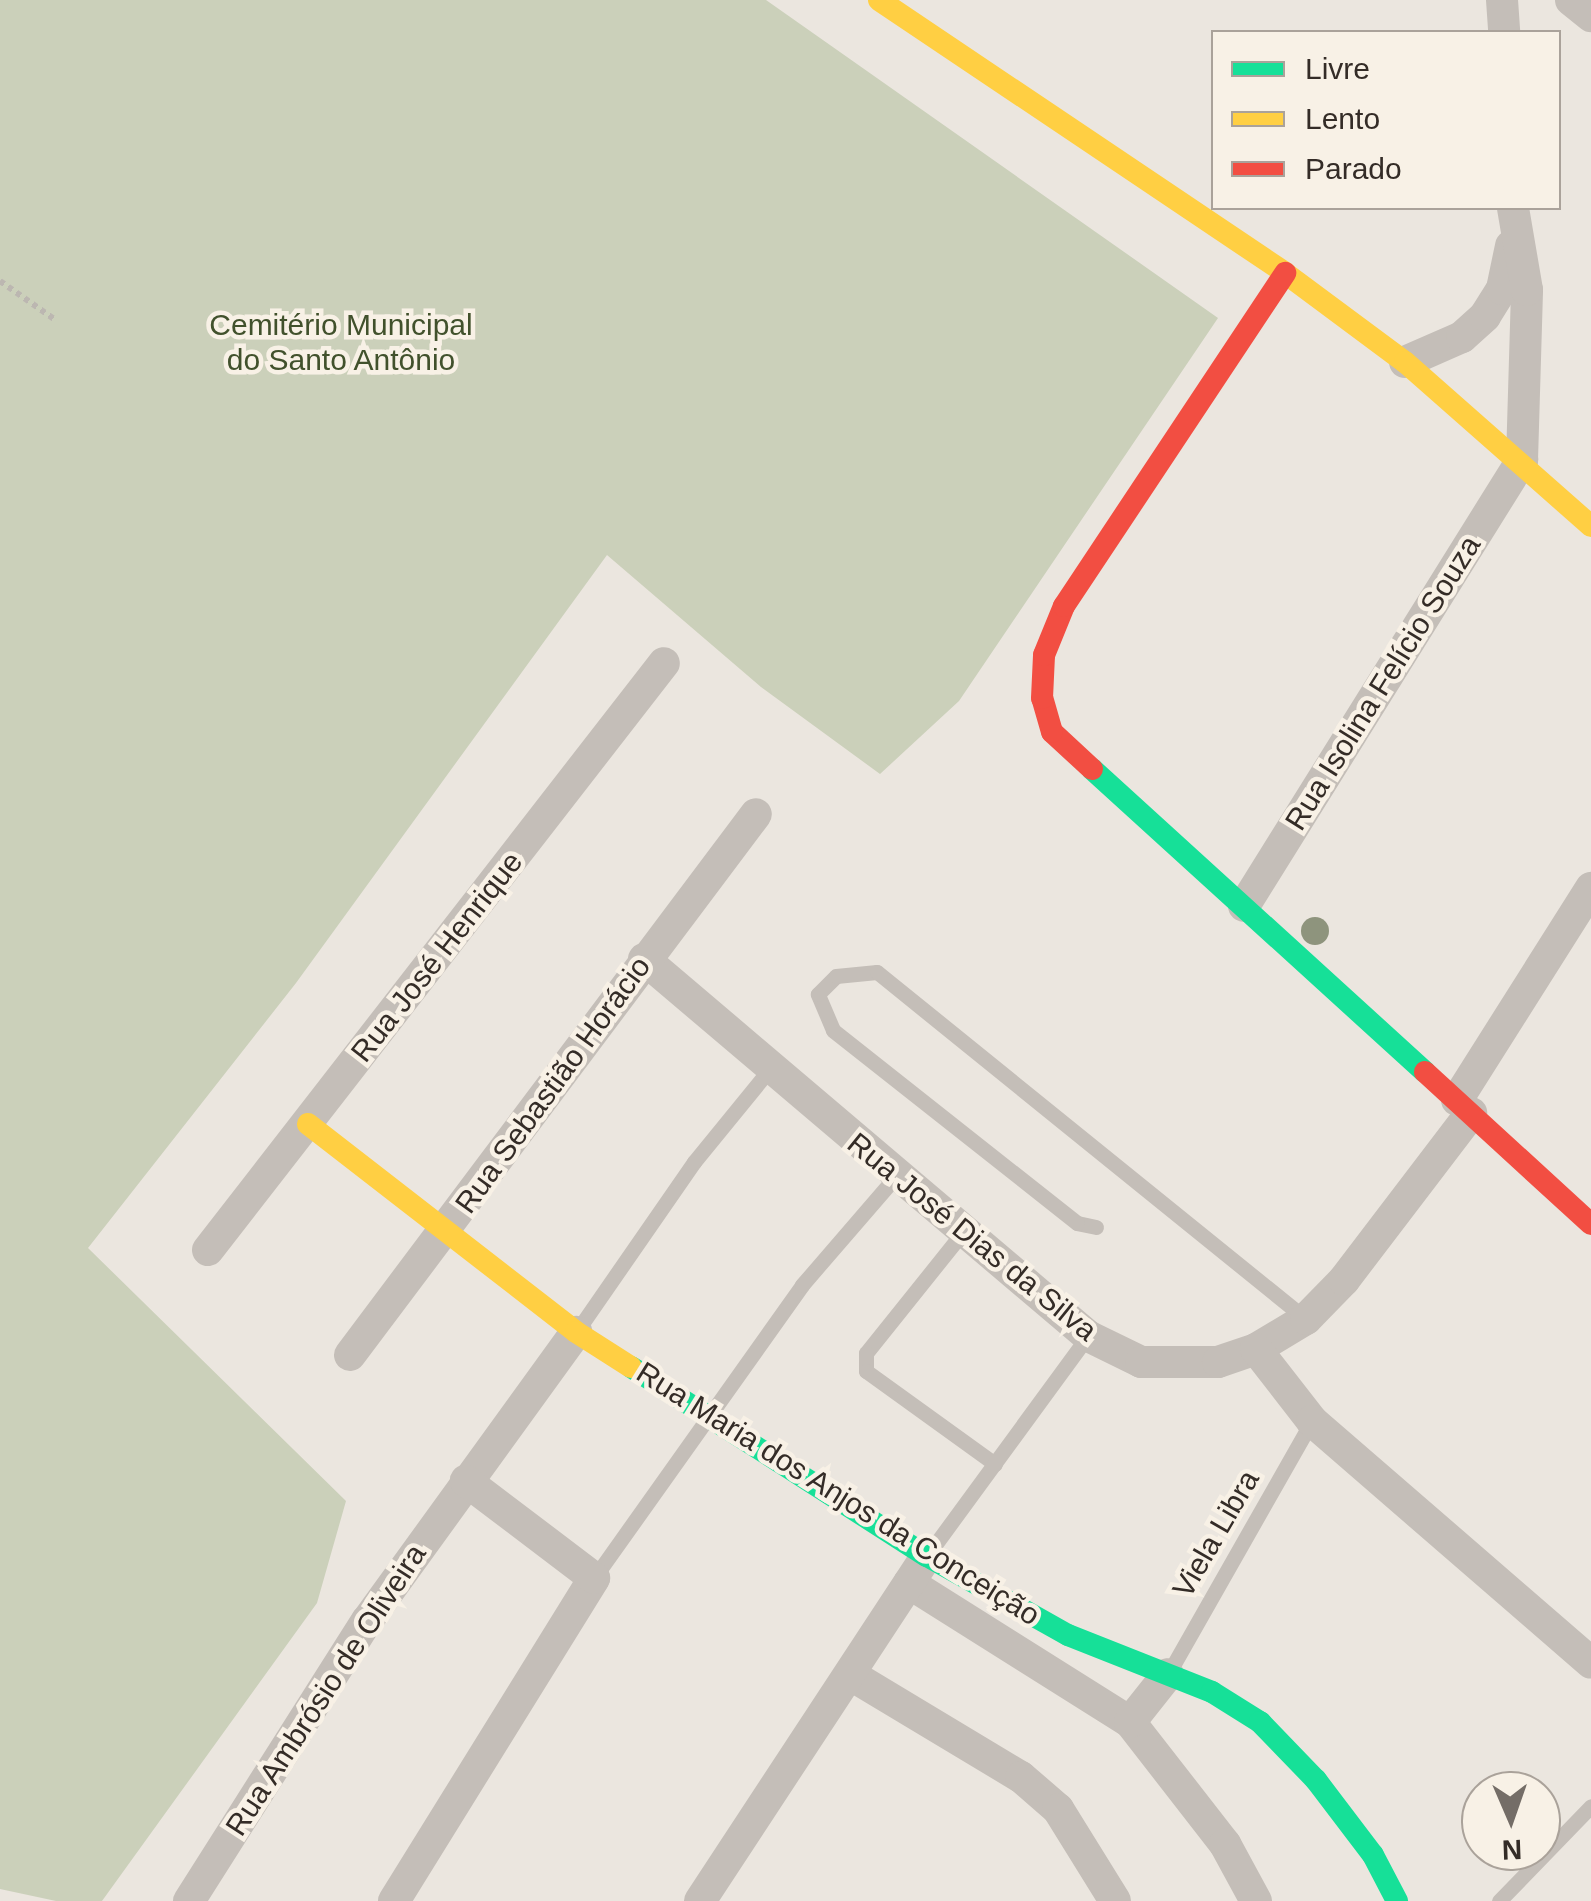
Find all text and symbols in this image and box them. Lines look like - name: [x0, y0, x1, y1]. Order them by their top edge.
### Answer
- legend: [1211, 30, 1561, 210]
- text: Livre: [1305, 52, 1370, 85]
- text: Lento: [1305, 102, 1380, 135]
- text: Parado: [1305, 152, 1402, 185]
- park label: Cemitério Municipal do Santo Antônio: [209, 307, 473, 378]
- street label: Rua Isolina Felício Souza: [1278, 529, 1488, 837]
- street label: Rua José Henrique: [344, 845, 530, 1069]
- street label: Rua Sebastião Horácio: [448, 950, 658, 1220]
- street label: Rua José Dias da Silva: [840, 1125, 1104, 1349]
- street label: Rua Maria dos Anjos da Conceição: [629, 1354, 1047, 1634]
- street label: Viela Libra: [1165, 1464, 1267, 1604]
- street label: Rua Ambrósio de Oliveira: [218, 1537, 434, 1843]
- north arrow: [1461, 1771, 1561, 1871]
- text: N: [1501, 1834, 1523, 1865]

